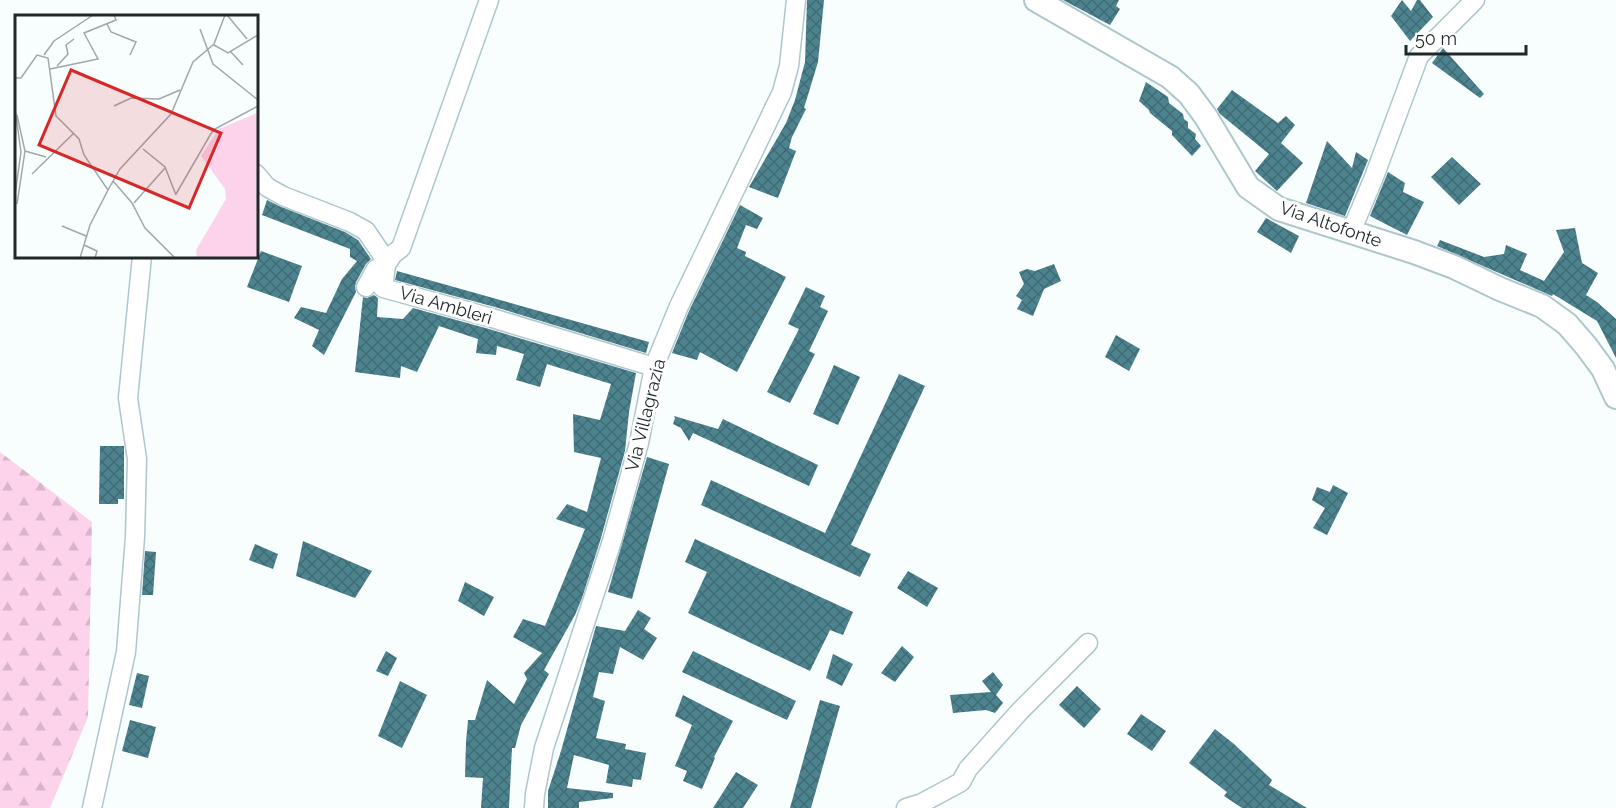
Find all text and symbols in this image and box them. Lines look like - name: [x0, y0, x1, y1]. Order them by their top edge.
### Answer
- inset map: [15, 15, 258, 258]
- scale bar: [1406, 18, 1526, 56]
- text: 50 m: [1415, 28, 1457, 49]
- street label: Via Altofonte: [1277, 197, 1385, 251]
- street label: Via Ambleri: [397, 282, 495, 328]
- street label: Via Villagrazia: [621, 356, 669, 474]

